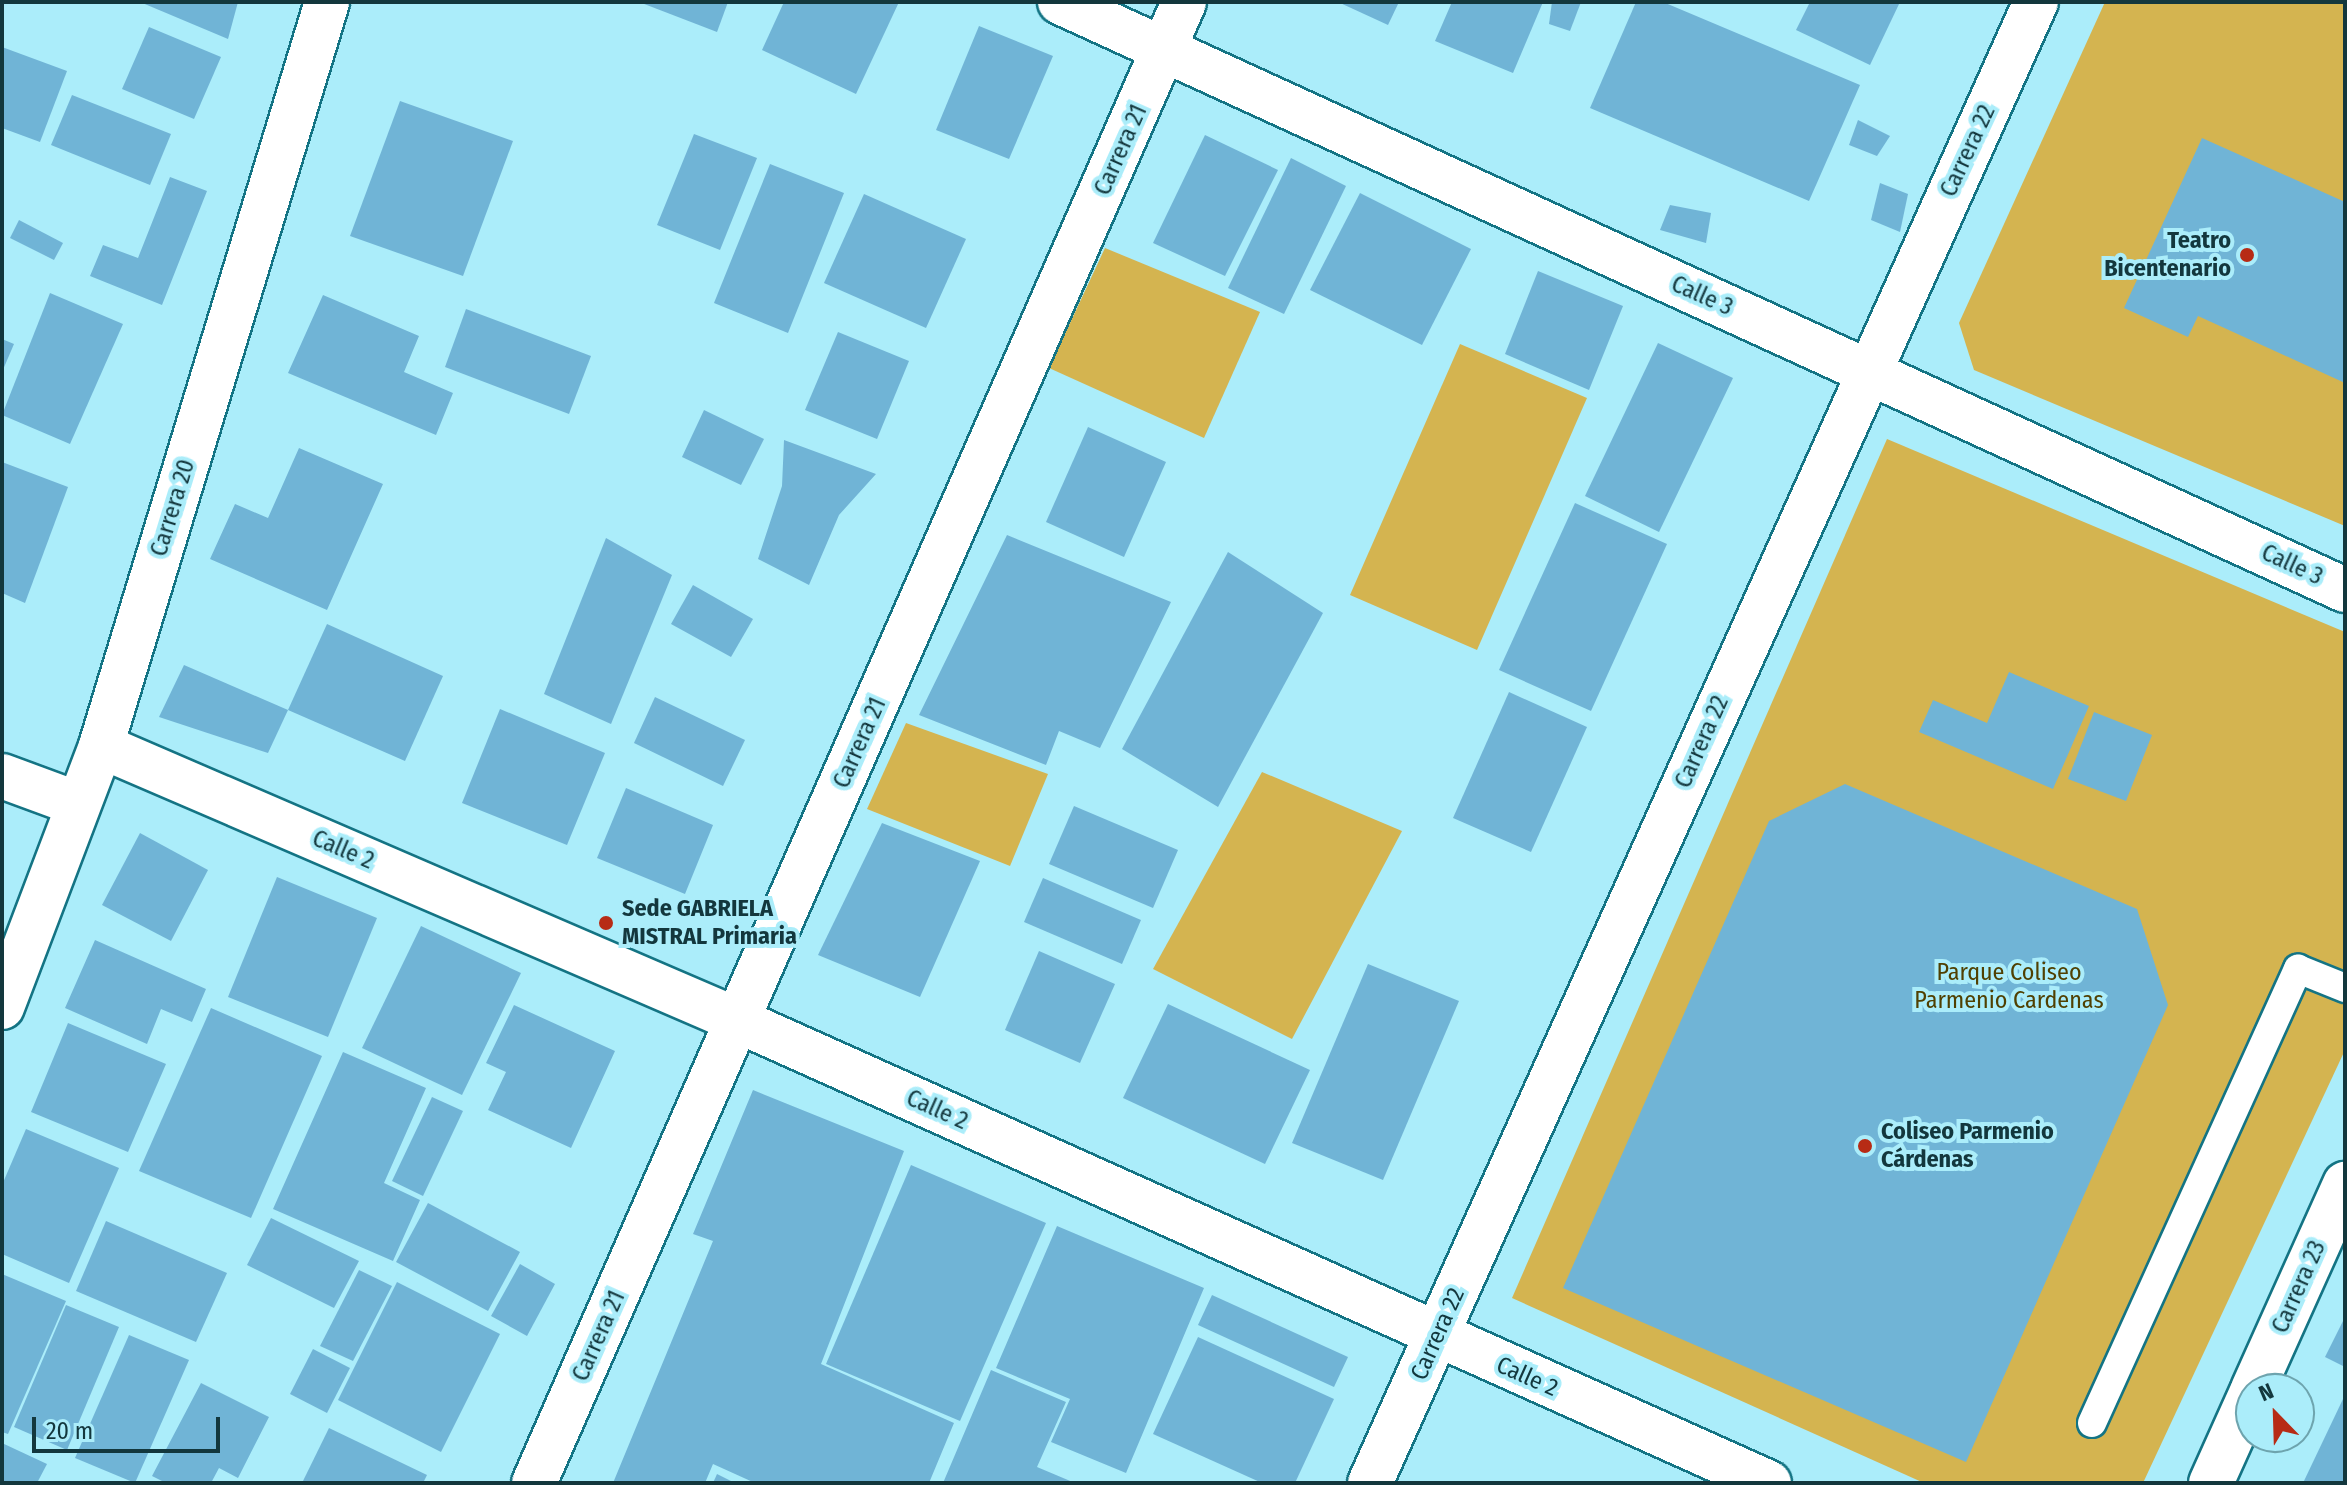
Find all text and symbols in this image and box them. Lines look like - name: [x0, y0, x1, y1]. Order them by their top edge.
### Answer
- street label: Carrera 21: [1088, 100, 1154, 200]
- street label: Carrera 22: [1934, 101, 2002, 201]
- place label: Teatro Bicentenario: [2104, 227, 2231, 283]
- marker: Teatro Bicentenario: [2238, 246, 2256, 264]
- street label: Calle 3: [1667, 270, 1737, 322]
- street label: Carrera 20: [145, 456, 201, 560]
- street label: Calle 3: [2257, 538, 2327, 592]
- street label: Carrera 22: [1669, 691, 1735, 793]
- street label: Carrera 21: [827, 693, 893, 793]
- street label: Calle 2: [308, 824, 378, 876]
- place label: Sede GABRIELA MISTRAL Primaria: [622, 895, 797, 951]
- marker: Sede GABRIELA MISTRAL Primaria: [597, 914, 615, 932]
- park label: Parque Coliseo Parmenio Cardenas: [1914, 959, 2104, 1015]
- street label: Calle 2: [902, 1084, 972, 1136]
- place label: Coliseo Parmenio Cárdenas: [1881, 1118, 2054, 1174]
- marker: Coliseo Parmenio Cárdenas: [1856, 1137, 1874, 1155]
- street label: Carrera 23: [2266, 1236, 2332, 1338]
- street label: Carrera 22: [1405, 1283, 1471, 1385]
- street label: Carrera 21: [566, 1286, 632, 1386]
- street label: Calle 2: [1492, 1351, 1562, 1403]
- north arrow: [2235, 1373, 2315, 1453]
- text: N: [2255, 1377, 2278, 1407]
- scale bar: [36, 1401, 224, 1451]
- text: 20 m: [46, 1417, 93, 1445]

